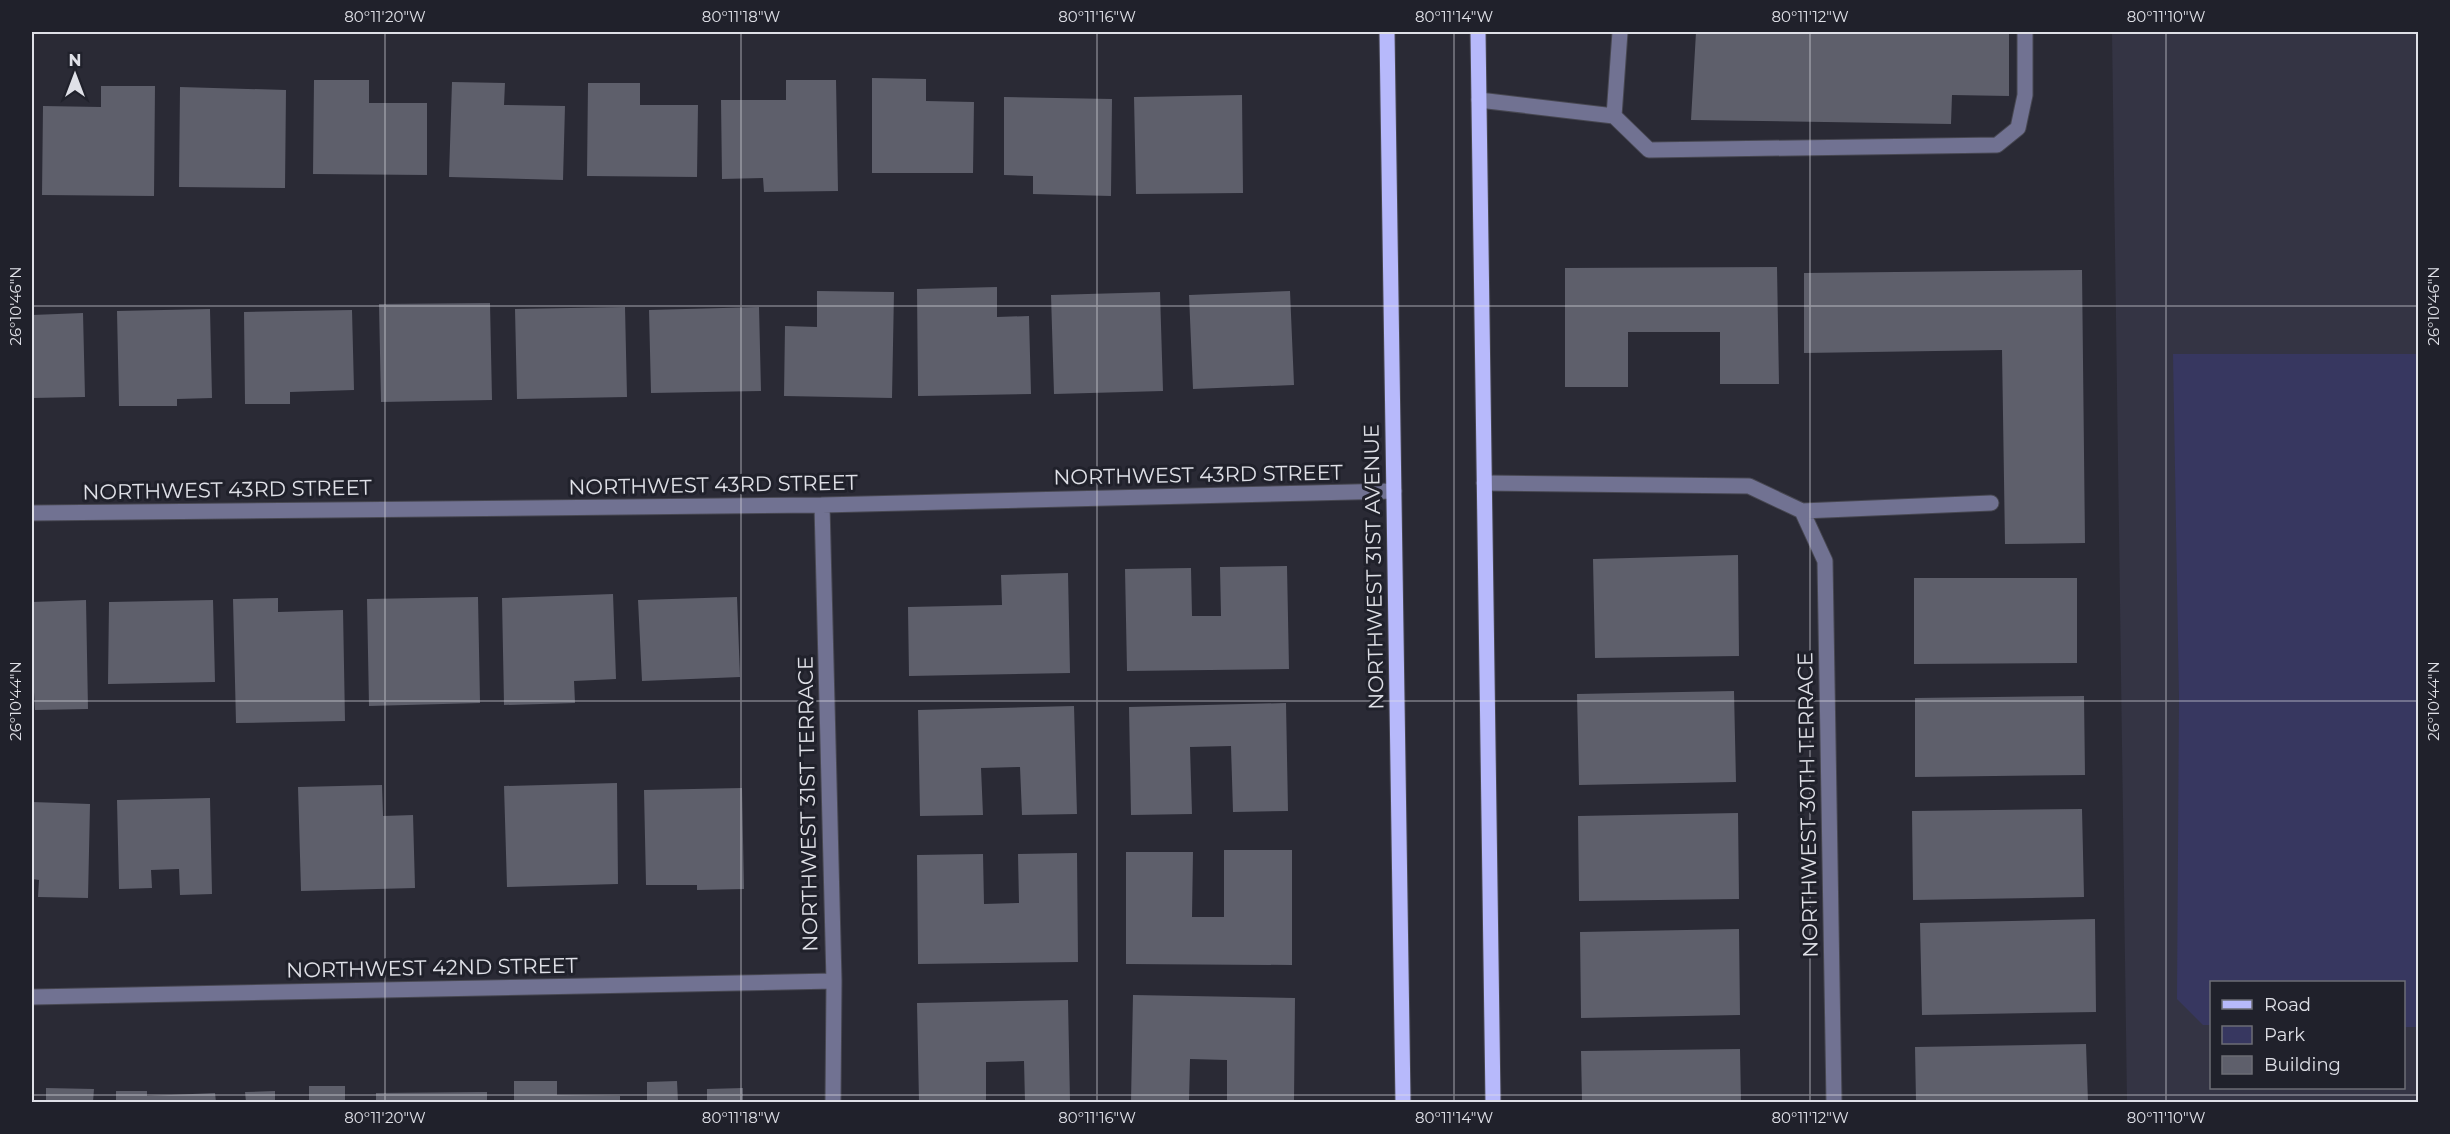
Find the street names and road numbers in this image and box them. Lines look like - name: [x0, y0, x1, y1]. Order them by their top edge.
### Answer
- street label: NORTHWEST 31ST AVENUE: [1359, 424, 1388, 710]
- street label: NORTHWEST 43RD STREET: [1053, 459, 1343, 490]
- street label: NORTHWEST 43RD STREET: [568, 469, 858, 500]
- street label: NORTHWEST 43RD STREET: [82, 474, 372, 505]
- street label: NORTHWEST 30TH TERRACE: [1792, 652, 1823, 958]
- street label: NORTHWEST 31ST TERRACE: [792, 656, 823, 952]
- street label: NORTHWEST 42ND STREET: [286, 952, 578, 983]

